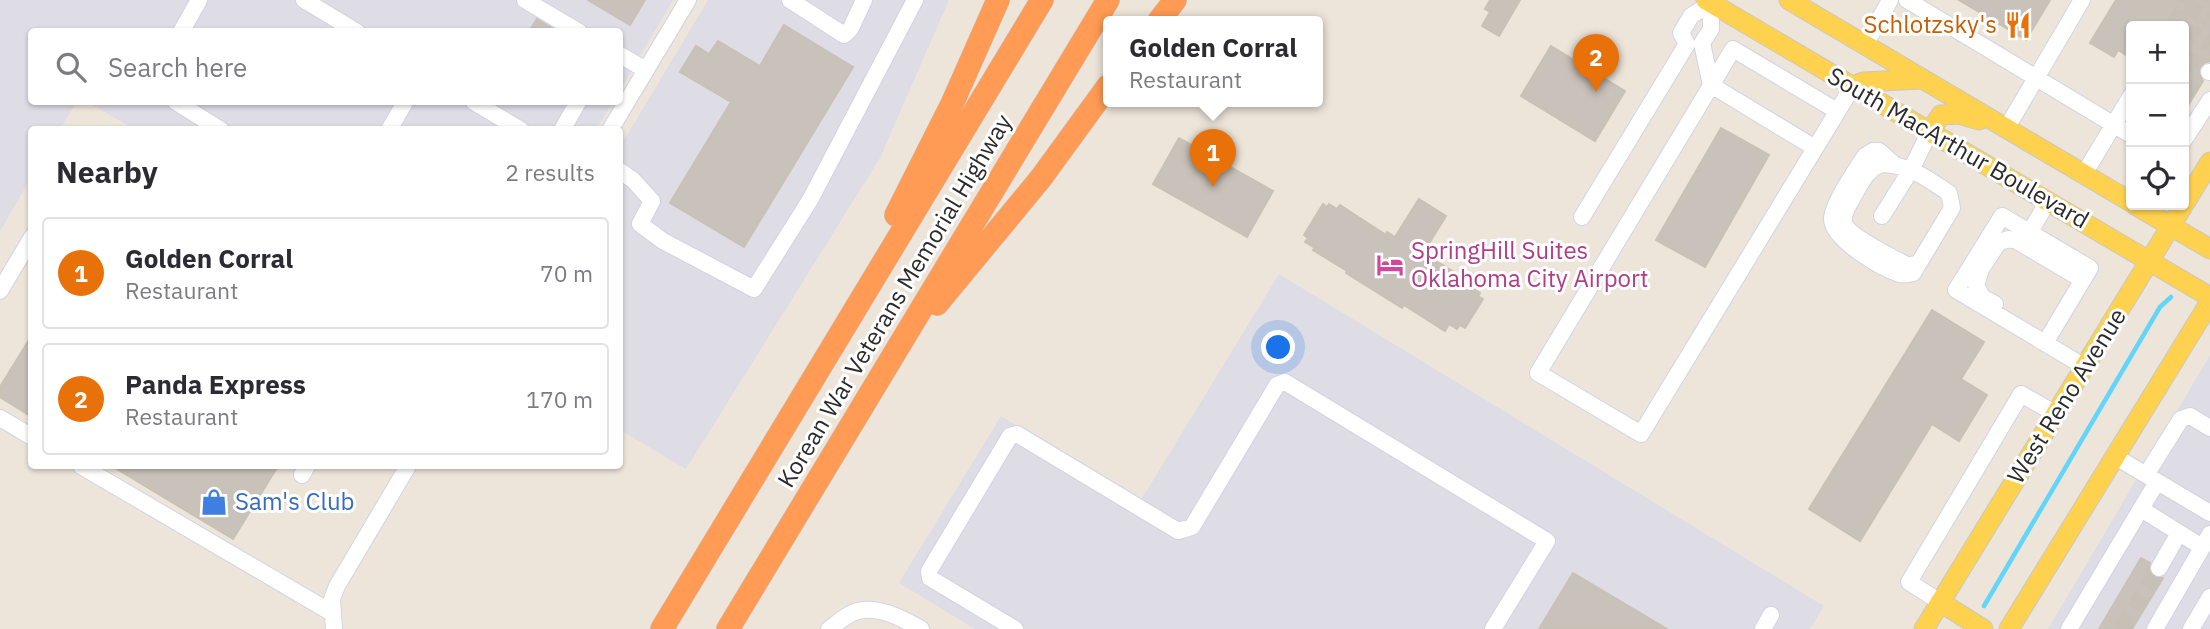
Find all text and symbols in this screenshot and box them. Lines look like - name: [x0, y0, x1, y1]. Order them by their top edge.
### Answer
- place label: Schlotzsky's: [1864, 8, 1997, 40]
- restaurant icon: Schlotzsky's: [2003, 10, 2033, 40]
- popup: [1103, 16, 1323, 107]
- map controls: [2126, 21, 2189, 210]
- button: +: [2126, 21, 2189, 84]
- search box: [28, 28, 623, 105]
- text: Golden Corral: [1129, 30, 1297, 64]
- pin: 2: [1573, 34, 1619, 92]
- icon: search: [52, 48, 90, 86]
- text: Search here: [108, 50, 247, 84]
- street label: South MacArthur Boulevard: [1822, 59, 2095, 235]
- text: Restaurant: [1129, 64, 1242, 94]
- button: −: [2126, 84, 2189, 147]
- street label: Korean War Veterans Memorial Highway: [770, 108, 1019, 493]
- pin: 1: [1190, 129, 1236, 187]
- button: locate: [2126, 147, 2189, 210]
- text: Nearby: [56, 152, 158, 191]
- text: 2 results: [505, 157, 595, 187]
- place label: SpringHill Suites Oklahoma City Airport: [1411, 234, 1648, 294]
- text: Golden Corral: [125, 241, 293, 275]
- hotel icon: SpringHill Suites Oklahoma City Airport: [1375, 250, 1405, 280]
- text: 1: [74, 258, 88, 288]
- text: 70 m: [540, 258, 593, 288]
- text: Restaurant: [125, 275, 238, 305]
- street label: West Reno Avenue: [1999, 302, 2133, 489]
- your location: [1261, 330, 1295, 364]
- text: Panda Express: [125, 367, 306, 401]
- text: 2: [74, 384, 88, 414]
- text: 170 m: [526, 384, 593, 414]
- text: Restaurant: [125, 401, 238, 431]
- place label: Sam's Club: [235, 485, 355, 517]
- shop icon: Sam's Club: [199, 487, 229, 517]

